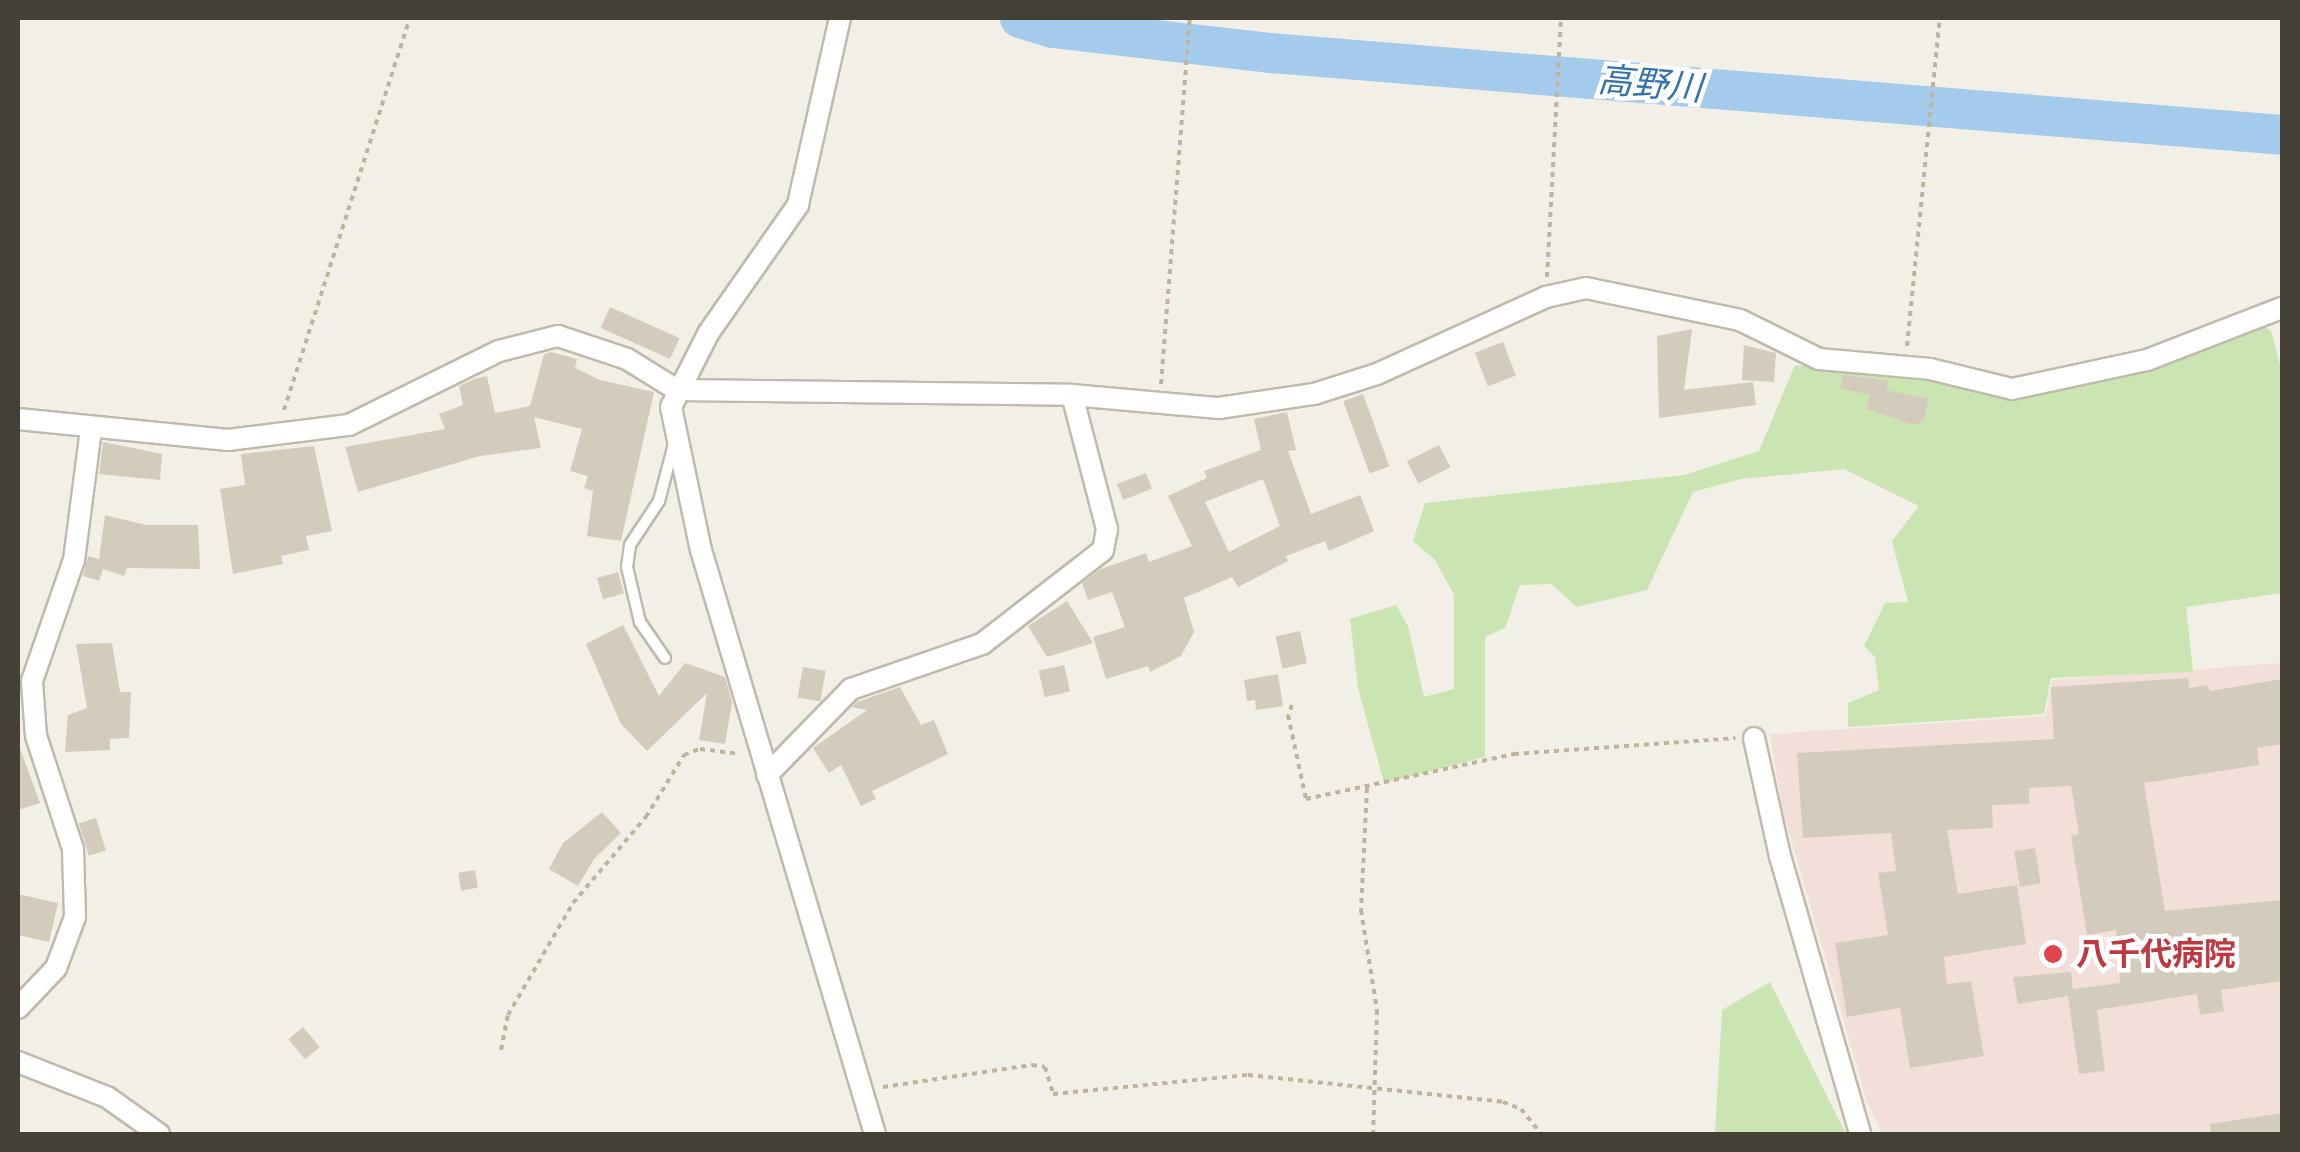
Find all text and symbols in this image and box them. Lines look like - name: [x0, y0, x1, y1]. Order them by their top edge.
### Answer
- water label: 高野川: [1596, 59, 1704, 109]
- place label: 八千代病院: [2076, 935, 2236, 973]
- marker: 八千代病院: [2040, 941, 2066, 967]

